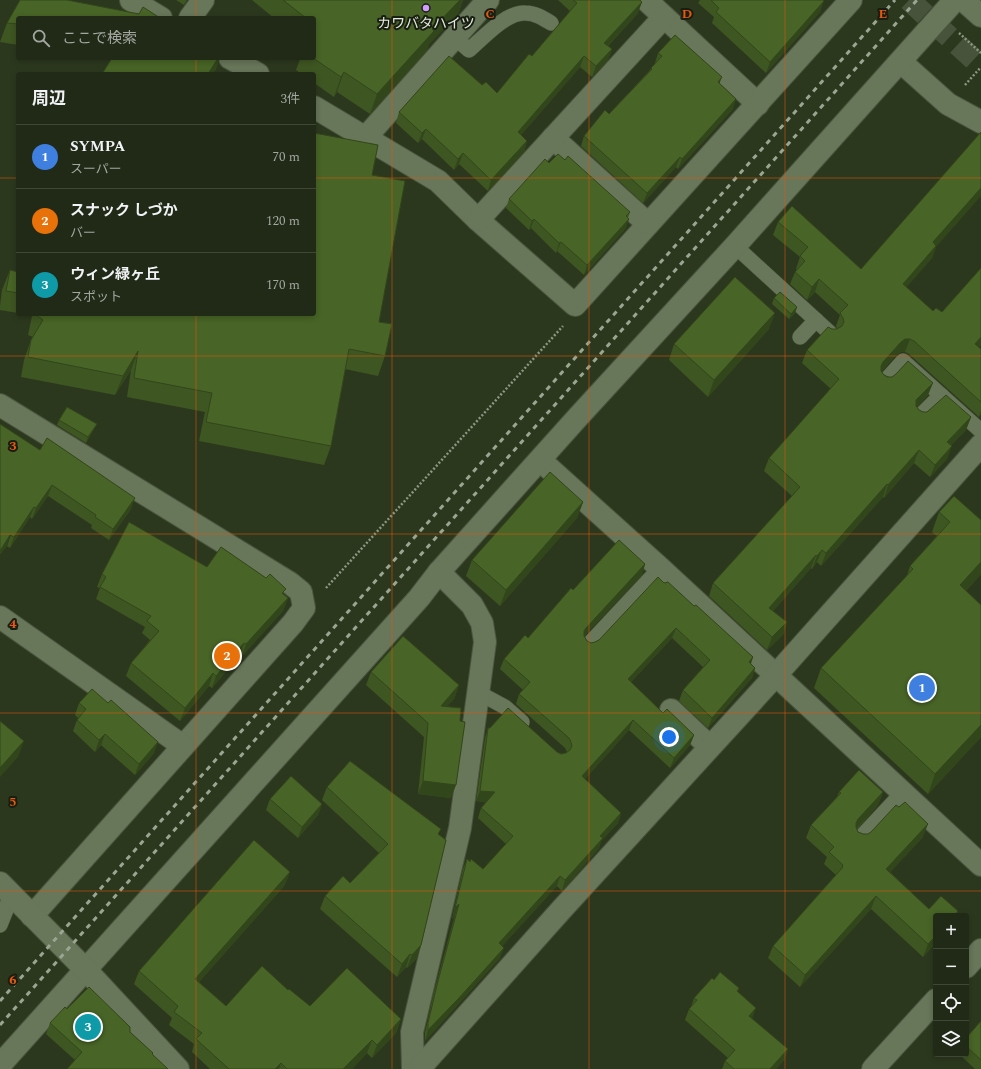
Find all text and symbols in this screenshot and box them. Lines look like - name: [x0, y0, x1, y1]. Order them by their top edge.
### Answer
- marker: カワバタハイツ: [421, 3, 431, 13]
- text: C: [485, 4, 495, 24]
- text: D: [682, 4, 692, 24]
- text: E: [879, 4, 888, 24]
- place label: カワバタハイツ: [377, 13, 475, 34]
- search box: [16, 16, 316, 60]
- icon: search: [30, 27, 52, 49]
- text: ここで検索: [62, 27, 137, 50]
- text: 周辺: [32, 86, 66, 112]
- text: 3件: [280, 89, 300, 109]
- text: SYMPA: [70, 135, 125, 158]
- text: 1: [41, 147, 49, 167]
- text: 70 m: [273, 147, 300, 167]
- text: スーパー: [70, 159, 122, 179]
- text: スナック しづか: [70, 199, 178, 222]
- text: 2: [41, 211, 49, 231]
- text: 120 m: [266, 211, 300, 231]
- text: バー: [70, 223, 96, 243]
- text: ウィン緑ヶ丘: [70, 263, 160, 286]
- text: 3: [41, 275, 49, 295]
- text: 170 m: [266, 275, 300, 295]
- text: スポット: [70, 287, 122, 307]
- text: 3: [9, 436, 17, 456]
- text: 4: [9, 614, 17, 634]
- pin: 2: [214, 641, 240, 671]
- pin: 1: [909, 673, 935, 703]
- your location: [659, 727, 679, 747]
- text: 5: [9, 792, 17, 812]
- map controls: [933, 913, 969, 1057]
- button: +: [933, 913, 969, 949]
- button: −: [933, 949, 969, 985]
- text: 6: [9, 970, 17, 990]
- button: locate: [933, 985, 969, 1021]
- pin: 3: [75, 1012, 101, 1042]
- button: layers: [933, 1021, 969, 1057]

